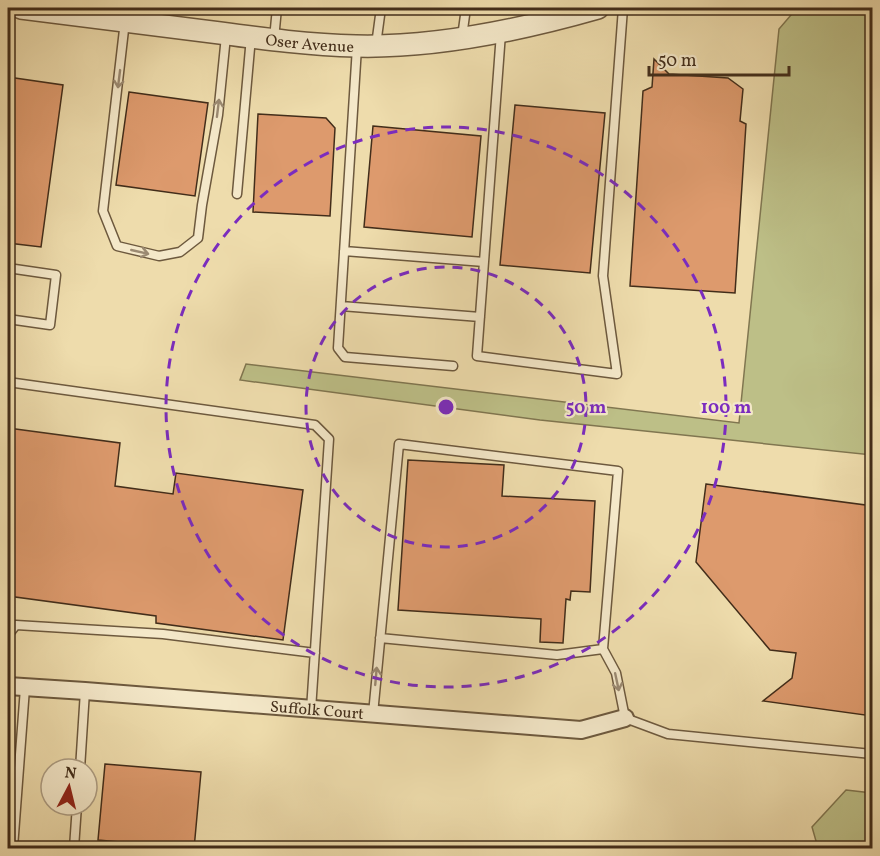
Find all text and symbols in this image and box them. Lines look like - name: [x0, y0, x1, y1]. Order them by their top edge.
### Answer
- street label: Oser Avenue: [264, 30, 354, 59]
- scale bar: [649, 39, 788, 77]
- text: 50 m: [658, 49, 697, 74]
- one-way arrow: [113, 69, 124, 89]
- one-way arrow: [213, 99, 224, 119]
- one-way arrow: [131, 246, 150, 258]
- text: 50 m: [566, 396, 606, 421]
- text: 100 m: [701, 396, 751, 421]
- centre of rings: [436, 397, 456, 417]
- one-way arrow: [371, 667, 382, 686]
- one-way arrow: [612, 672, 624, 691]
- street label: Suffolk Court: [269, 697, 365, 726]
- north arrow: [39, 757, 99, 817]
- text: N: [63, 762, 78, 786]

